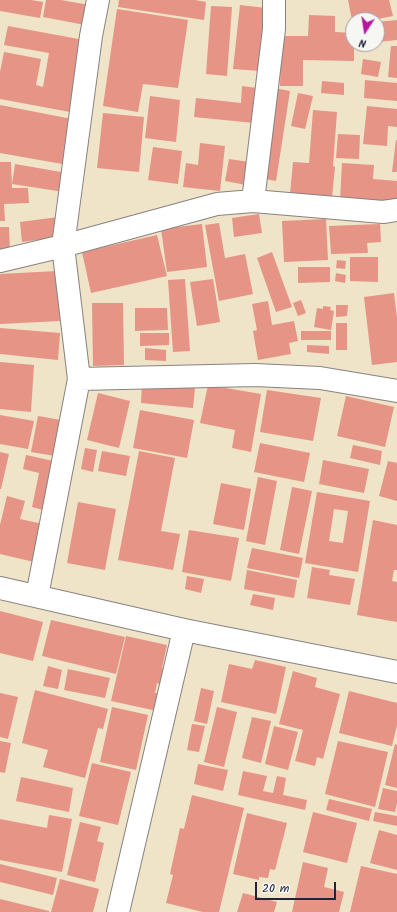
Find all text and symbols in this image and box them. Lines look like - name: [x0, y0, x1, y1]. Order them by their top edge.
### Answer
- north arrow: [345, 12, 385, 52]
- text: N: [357, 33, 368, 52]
- scale bar: [257, 874, 338, 900]
- text: 20 m: [262, 879, 289, 898]

